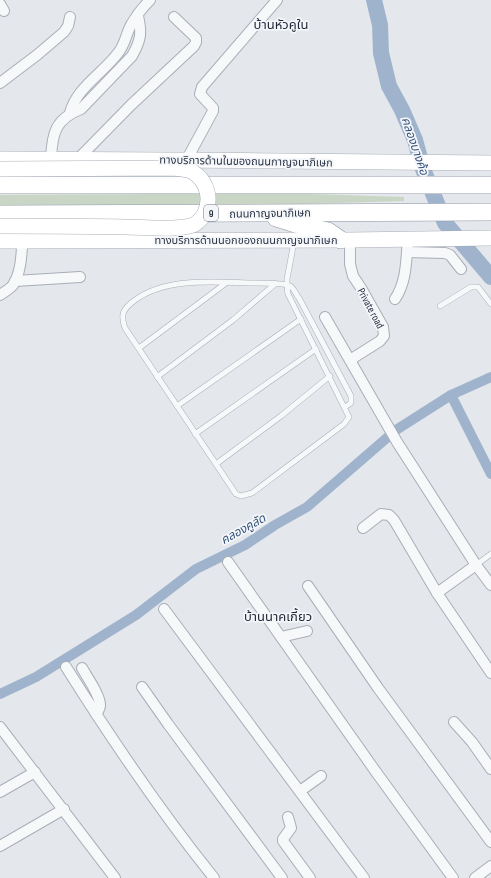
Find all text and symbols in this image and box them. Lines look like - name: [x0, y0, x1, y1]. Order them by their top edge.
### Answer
- district label: บ้านหัวคูใน: [254, 17, 308, 33]
- water label: คลองบางค้อ: [398, 115, 432, 178]
- street label: ทางบริการด้านในของถนนกาญจนาภิเษก: [159, 153, 333, 170]
- road number: 9: [204, 205, 218, 221]
- street label: ถนนกาญจนาภิเษก: [229, 206, 311, 221]
- street label: ทางบริการด้านนอกของถนนกาญจนาภิเษก: [154, 234, 338, 247]
- street label: Private road: [354, 286, 387, 331]
- water label: คลองคูลัด: [218, 511, 269, 548]
- district label: บ้านนาคเกี้ยว: [244, 607, 312, 625]

